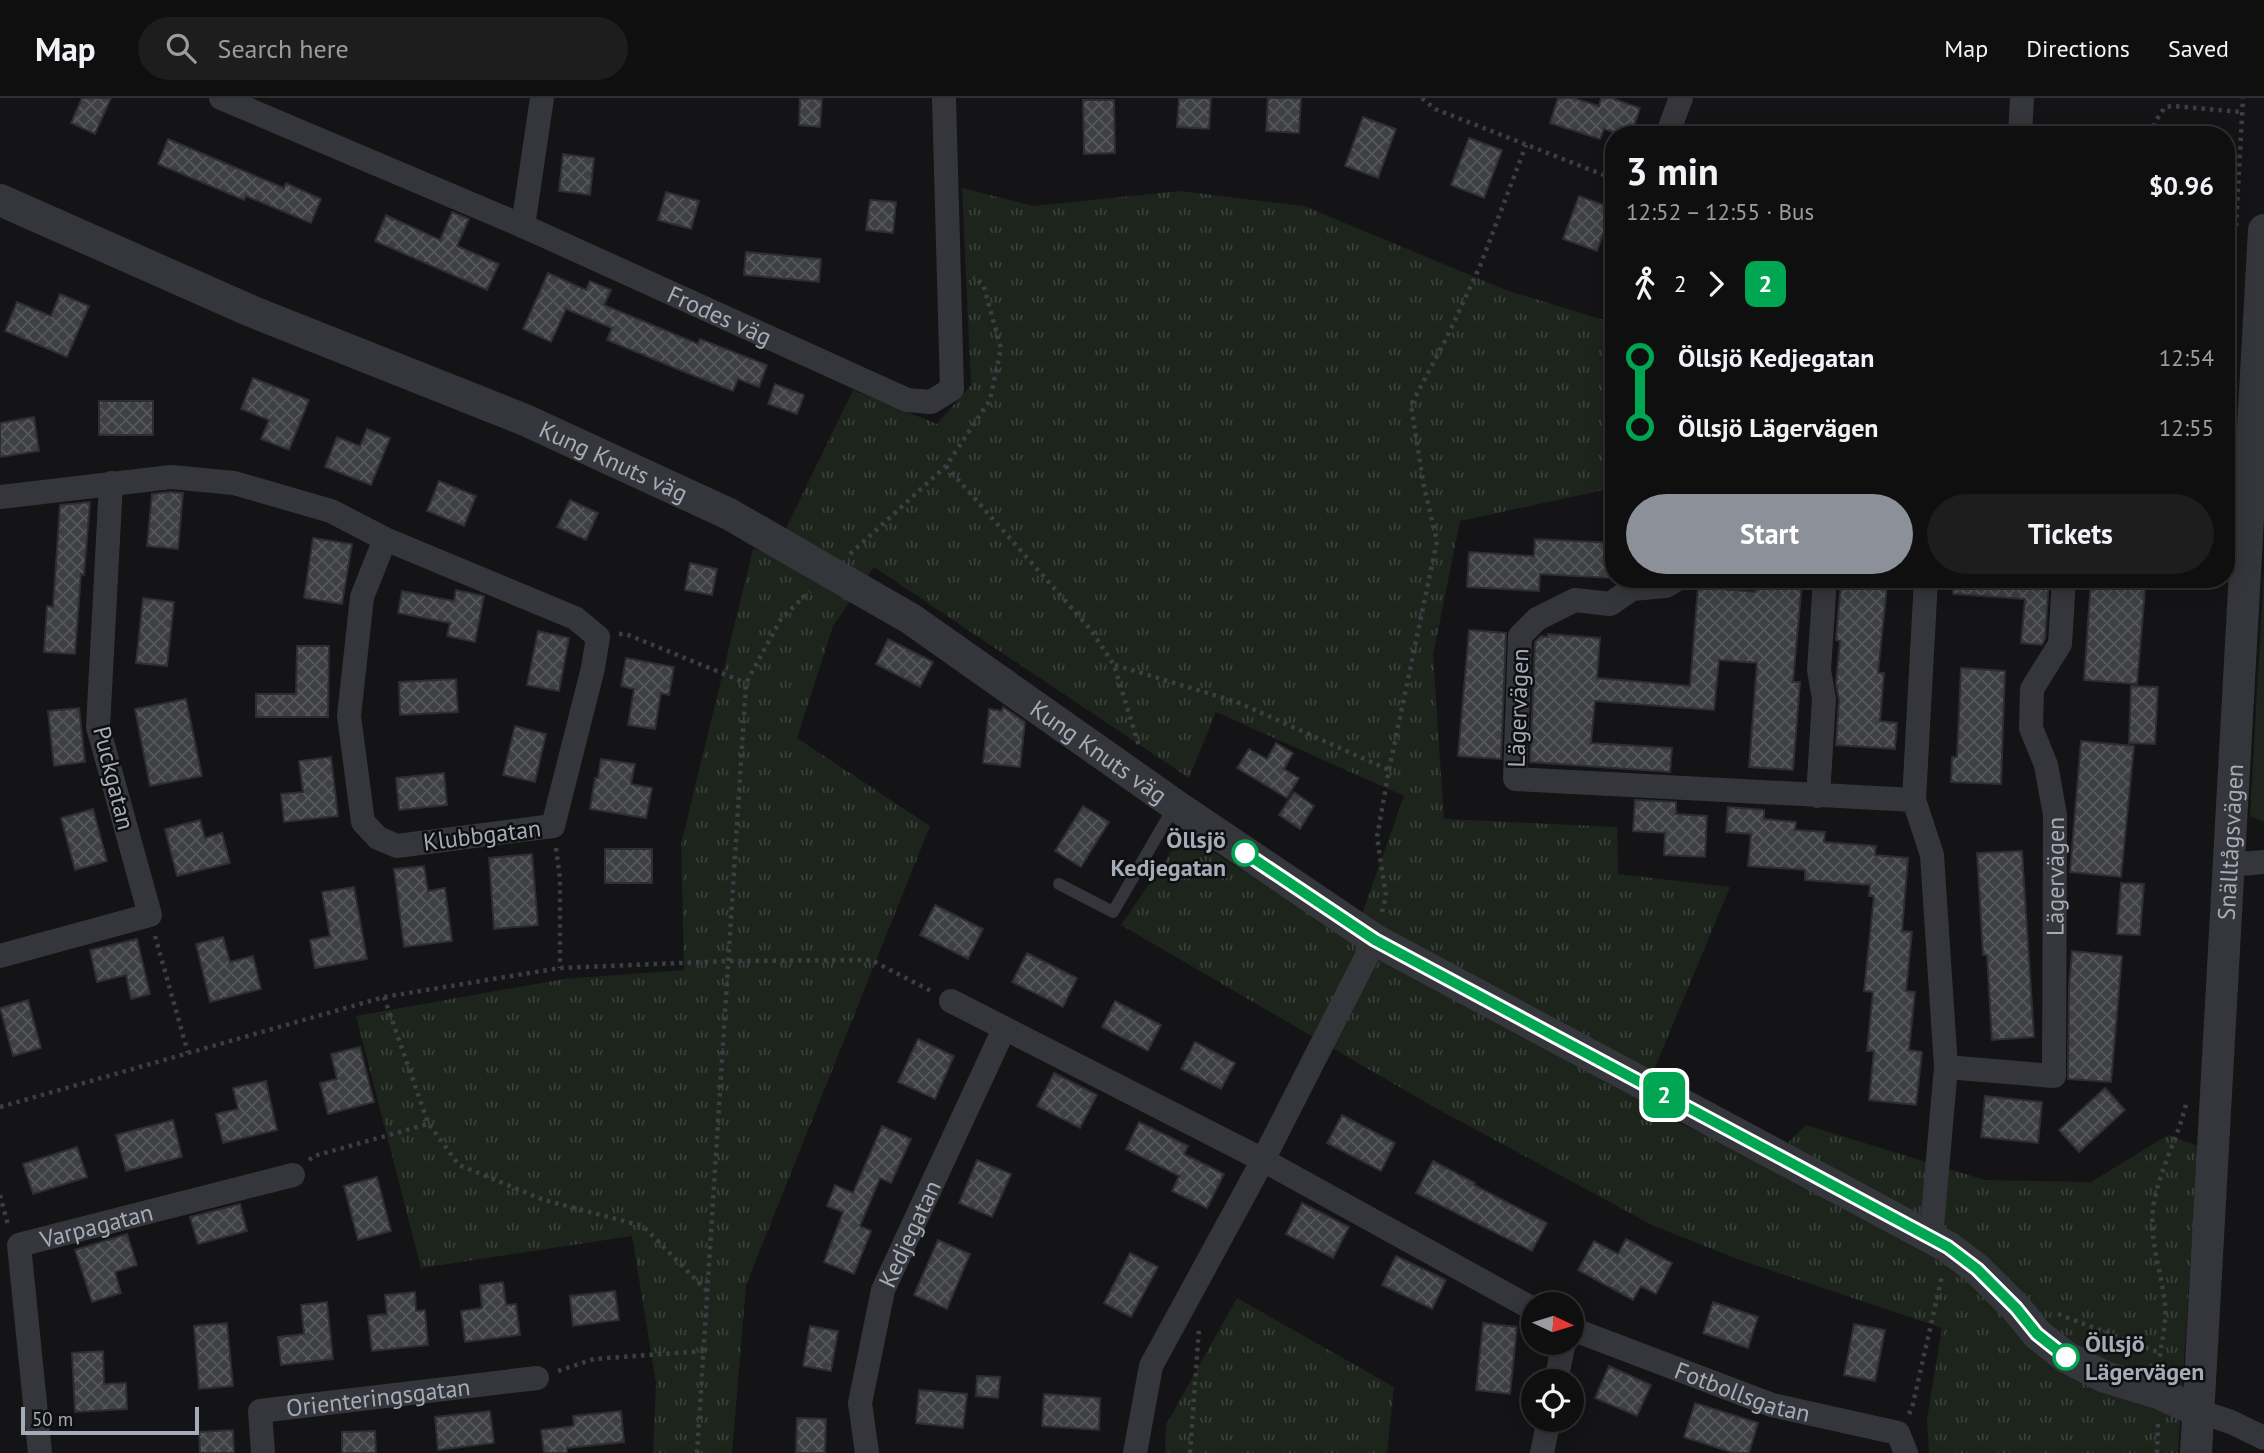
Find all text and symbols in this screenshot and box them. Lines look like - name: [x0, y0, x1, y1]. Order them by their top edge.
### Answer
- search box: [138, 17, 628, 80]
- text: Map: [35, 27, 96, 70]
- icon: search: [162, 29, 200, 67]
- text: Search here: [218, 32, 349, 65]
- text: Map: [1944, 33, 1988, 64]
- text: Directions: [2026, 33, 2130, 64]
- text: Saved: [2168, 33, 2229, 64]
- text: 3 min: [1626, 146, 1719, 195]
- text: $0.96: [2149, 169, 2214, 202]
- text: 12:52 – 12:55 · Bus: [1626, 197, 1814, 226]
- icon: walk: [1626, 265, 1664, 303]
- icon: forward: [1697, 265, 1735, 303]
- text: 2: [1759, 268, 1772, 299]
- text: 2: [1674, 269, 1687, 298]
- street label: Frodes väg: [663, 278, 777, 352]
- text: Öllsjö Kedjegatan: [1678, 341, 1874, 374]
- text: 12:54: [2159, 343, 2214, 372]
- text: Öllsjö Lägervägen: [1678, 411, 1879, 444]
- street label: Kung Knuts väg: [535, 413, 693, 508]
- text: 12:55: [2159, 413, 2214, 442]
- button: Start: [1626, 494, 1913, 574]
- button: Tickets: [1927, 494, 2214, 574]
- street label: Lägervägen: [1500, 648, 1536, 768]
- street label: Kung Knuts väg: [1025, 693, 1173, 810]
- street label: Puckgatan: [86, 723, 142, 833]
- street label: Snälltågsvägen: [2210, 763, 2250, 921]
- street label: Klubbgatan: [421, 812, 543, 858]
- street label: Lägervägen: [2039, 817, 2070, 936]
- place label: Öllsjö Kedjegatan: [1111, 824, 1226, 883]
- marker: Öllsjö Kedjegatan: [1232, 840, 1258, 866]
- line badge: 2: [1641, 1072, 1687, 1118]
- text: 2: [1657, 1079, 1671, 1110]
- street label: Kedjegatan: [871, 1175, 947, 1292]
- street label: Varpagatan: [36, 1196, 156, 1255]
- north arrow: [1521, 1292, 1584, 1354]
- map controls: [1521, 1292, 1584, 1432]
- place label: Öllsjö Lägervägen: [2085, 1328, 2204, 1387]
- marker: Öllsjö Lägervägen: [2053, 1344, 2079, 1370]
- street label: Fotbollsgatan: [1671, 1354, 1813, 1429]
- button: locate: [1521, 1369, 1584, 1432]
- street label: Orienteringsgatan: [284, 1371, 472, 1423]
- scale bar: [21, 1404, 200, 1436]
- text: 50 m: [32, 1407, 73, 1431]

